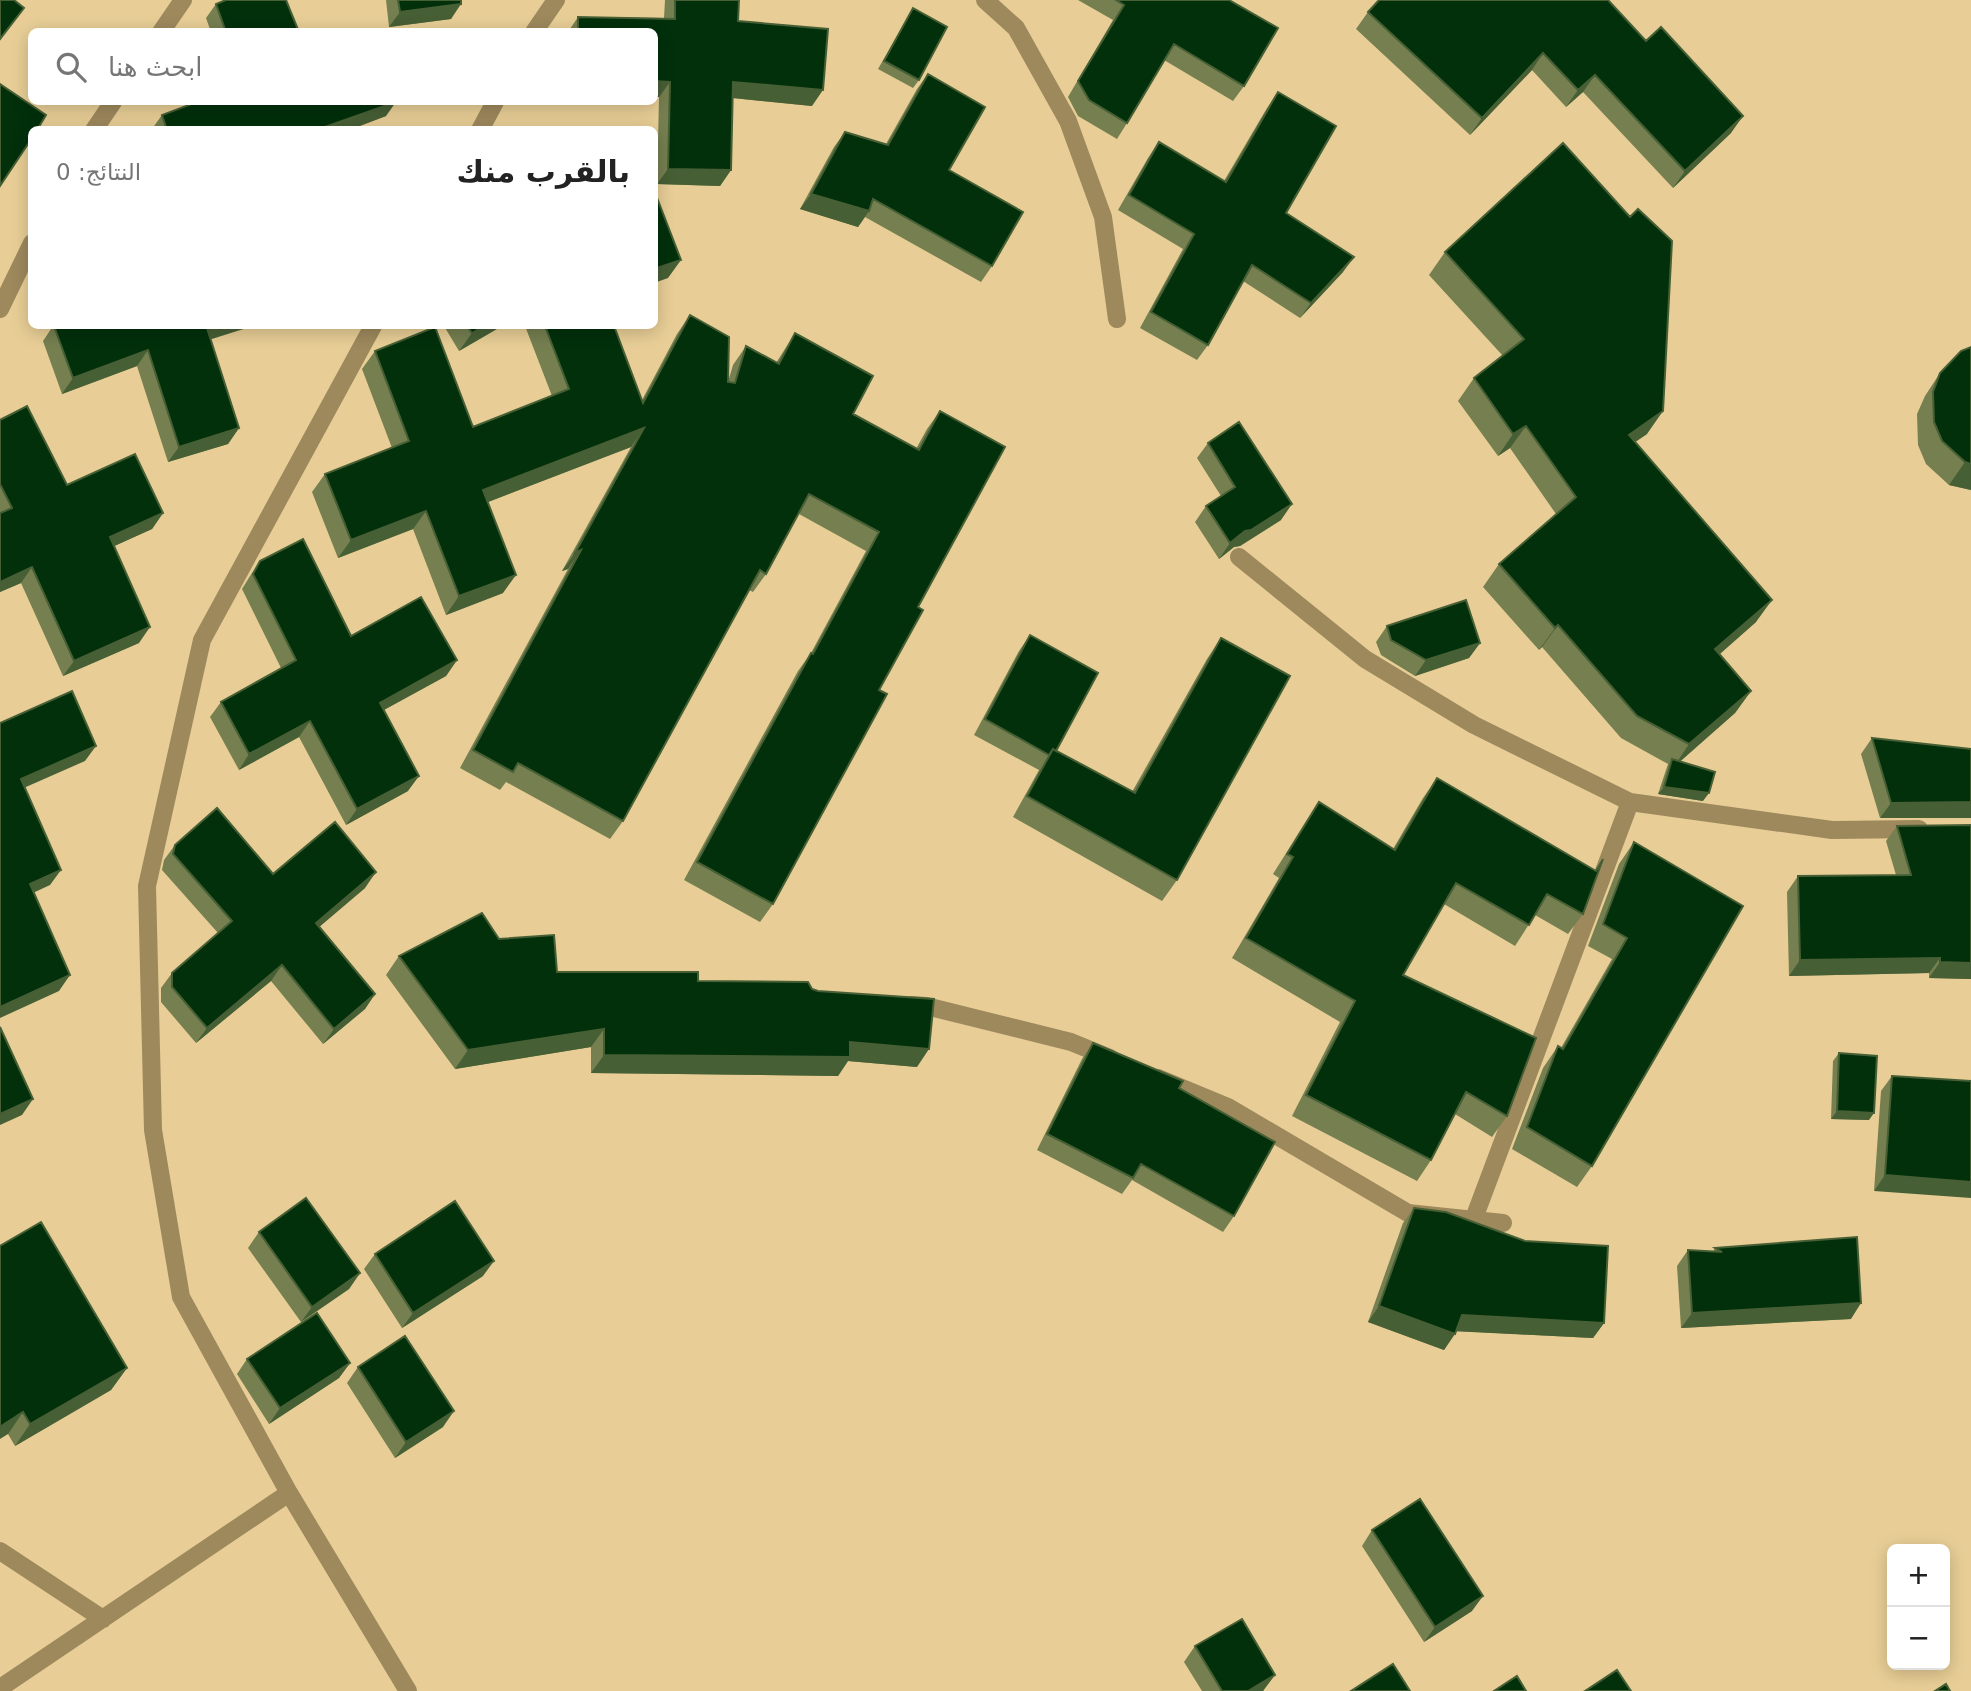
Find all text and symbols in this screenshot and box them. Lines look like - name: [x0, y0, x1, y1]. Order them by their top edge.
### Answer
- search box: [28, 28, 658, 105]
- icon: search: [52, 48, 90, 86]
- text: ابحث هنا: [108, 52, 203, 82]
- text: بالقرب منك: [457, 154, 630, 189]
- text: النتائج: 0: [56, 159, 141, 185]
- map controls: [1887, 1544, 1950, 1670]
- button: +: [1887, 1544, 1950, 1607]
- button: −: [1887, 1607, 1950, 1670]

